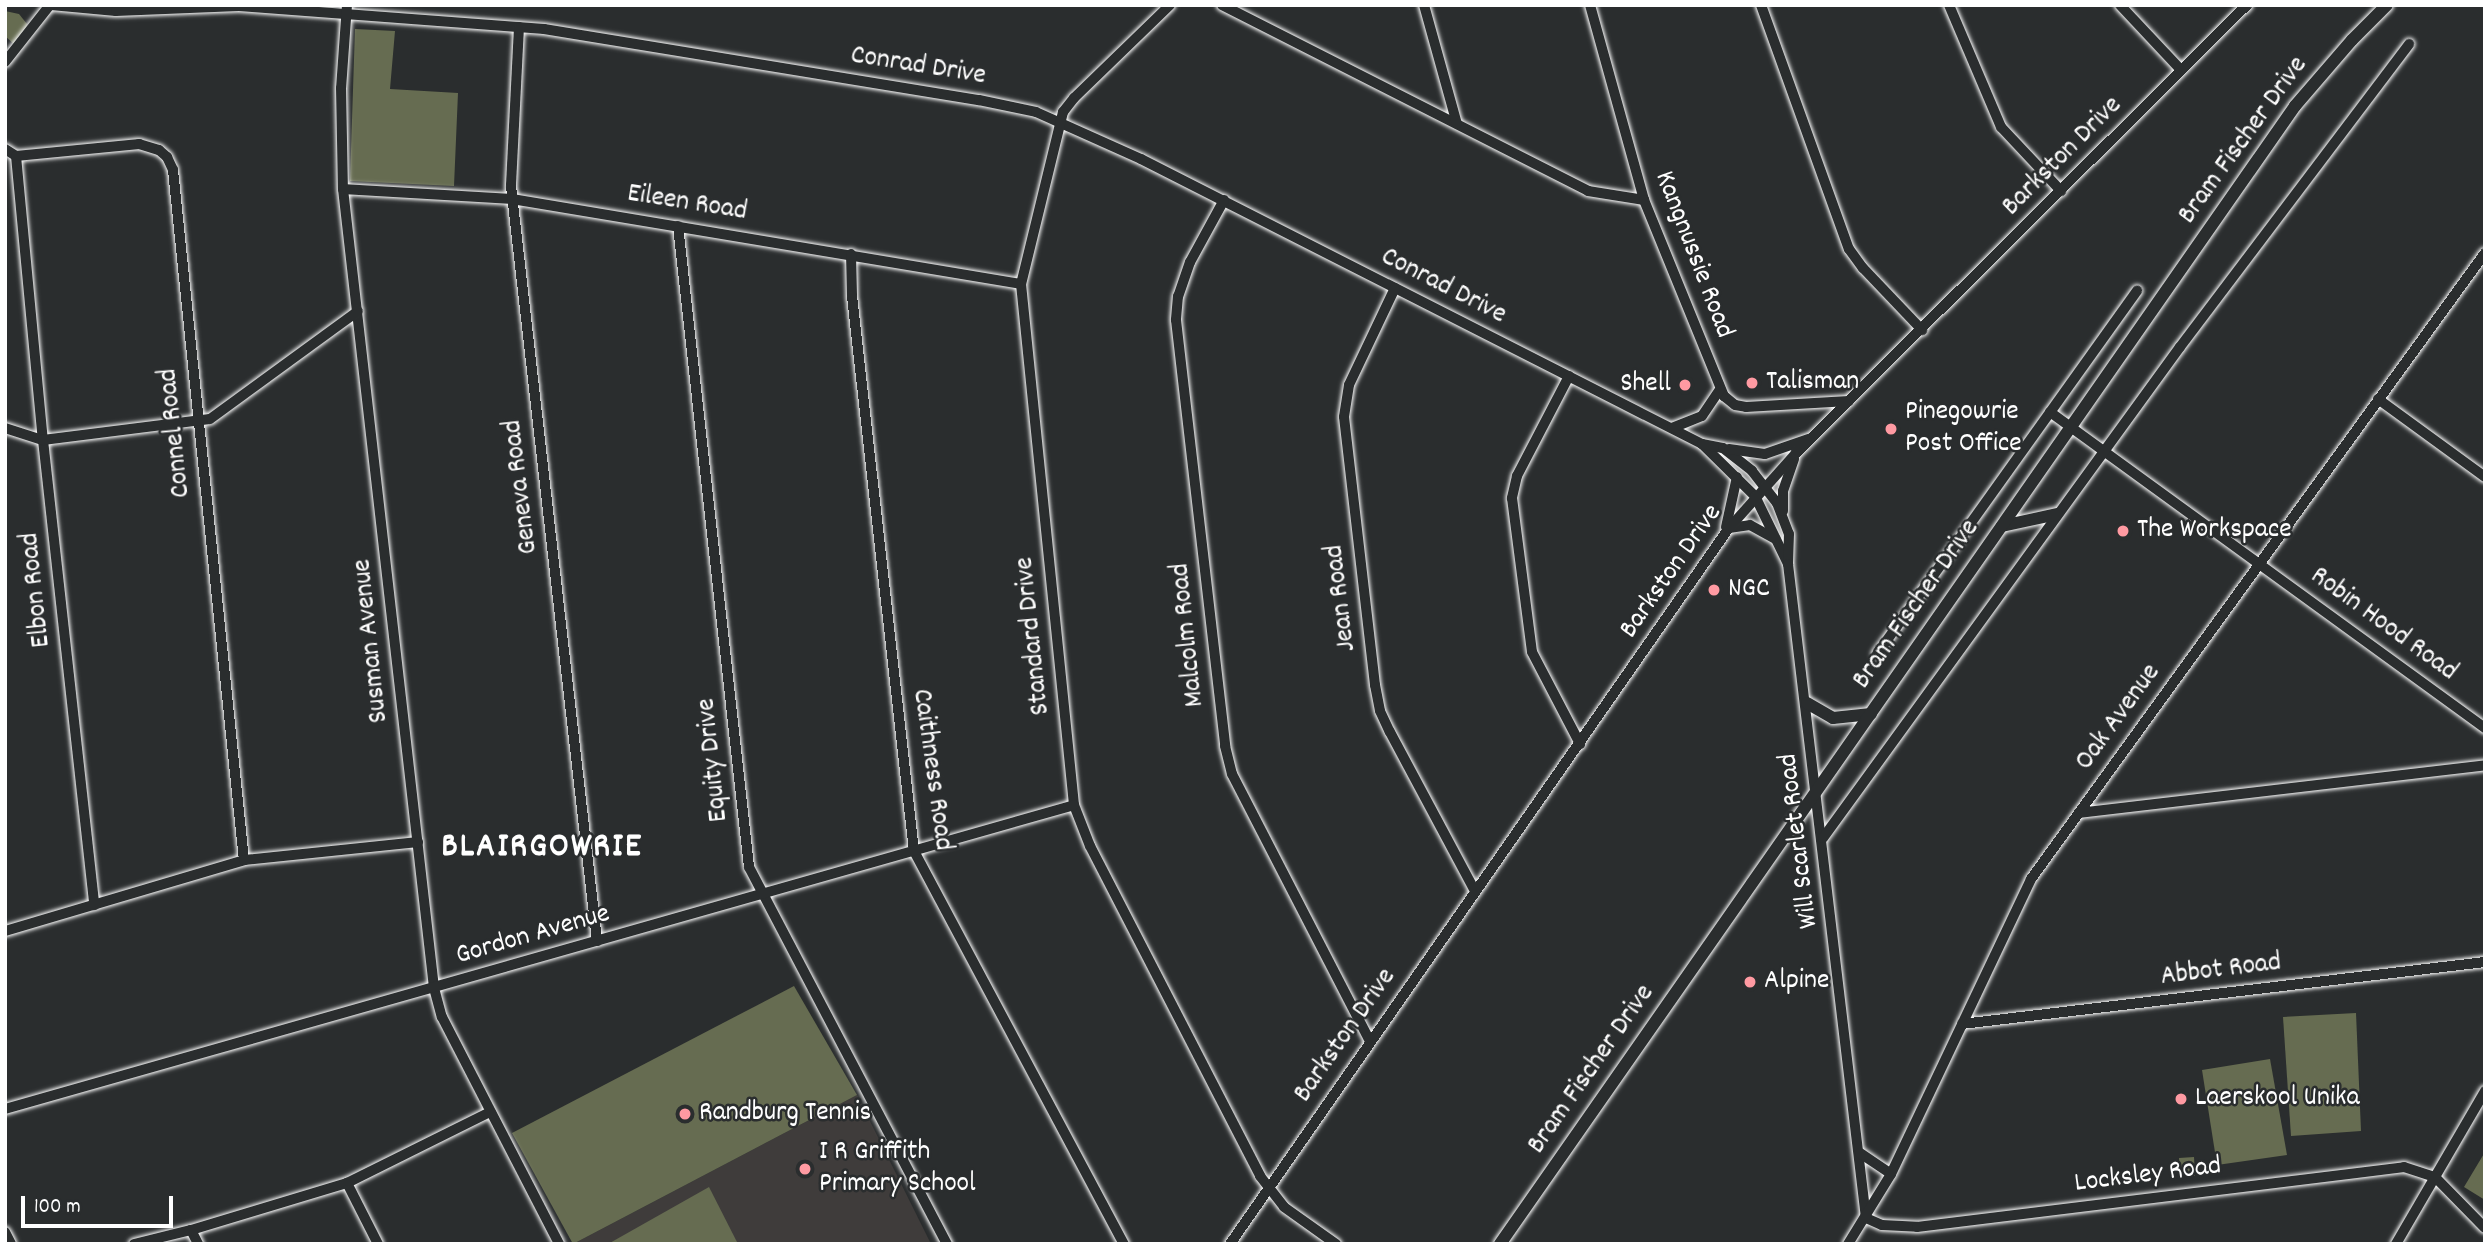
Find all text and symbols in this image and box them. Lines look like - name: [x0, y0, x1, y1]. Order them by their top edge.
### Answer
- street label: Conrad Drive: [848, 40, 988, 94]
- street label: Bram Fischer Drive: [2172, 51, 2316, 231]
- street label: Barkston Drive: [1996, 90, 2130, 224]
- street label: Kangnussie Road: [1646, 167, 1740, 343]
- street label: Eileen Road: [625, 178, 749, 230]
- street label: Conrad Drive: [1375, 241, 1511, 333]
- place label: Talisman: [1766, 366, 1859, 400]
- street label: Connel Road: [153, 367, 199, 499]
- place label: Shell: [1620, 368, 1671, 402]
- marker: Talisman: [1744, 375, 1760, 391]
- marker: Shell: [1677, 377, 1693, 393]
- place label: Pinegowrie Post Office: [1905, 396, 2022, 462]
- street label: Geneva Road: [497, 418, 547, 556]
- marker: Pinegowrie Post Office: [1883, 421, 1899, 437]
- street label: Barkston Drive: [1613, 498, 1731, 646]
- street label: Bram Fischer Drive: [1846, 514, 1988, 696]
- place label: The Workspace: [2137, 514, 2292, 548]
- marker: The Workspace: [2115, 523, 2131, 539]
- street label: Elbon Road: [14, 531, 60, 649]
- street label: Jean Road: [1319, 543, 1365, 653]
- street label: Standard Drive: [1009, 555, 1059, 717]
- street label: Susman Avenue: [347, 557, 397, 725]
- street label: Robin Hood Road: [2303, 560, 2463, 690]
- street label: Malcolm Road: [1165, 561, 1213, 709]
- place label: NGC: [1728, 573, 1770, 607]
- marker: NGC: [1706, 582, 1722, 598]
- street label: Oak Avenue: [2069, 658, 2169, 778]
- street label: Caithness Road: [903, 687, 959, 853]
- street label: Equity Drive: [691, 696, 737, 824]
- street label: Will Scarlet Road: [1773, 752, 1827, 930]
- district label: BLAIRGOWRIE: [443, 827, 641, 869]
- street label: Gordon Avenue: [452, 898, 614, 974]
- street label: Abbot Road: [2159, 947, 2283, 995]
- street label: Barkston Drive: [1287, 962, 1405, 1110]
- place label: Alpine: [1764, 965, 1829, 999]
- marker: Alpine: [1742, 974, 1758, 990]
- street label: Bram Fischer Drive: [1521, 979, 1663, 1161]
- place label: Laerskool Unika: [2195, 1082, 2360, 1116]
- marker: Laerskool Unika: [2173, 1091, 2189, 1107]
- place label: Randburg Tennis: [699, 1097, 871, 1131]
- marker: Randburg Tennis: [677, 1106, 693, 1122]
- place label: I R Griffith Primary School: [819, 1136, 976, 1202]
- street label: Locksley Road: [2073, 1150, 2223, 1202]
- marker: I R Griffith Primary School: [797, 1161, 813, 1177]
- scale bar: [24, 1182, 177, 1226]
- text: 100 m: [34, 1193, 81, 1223]

